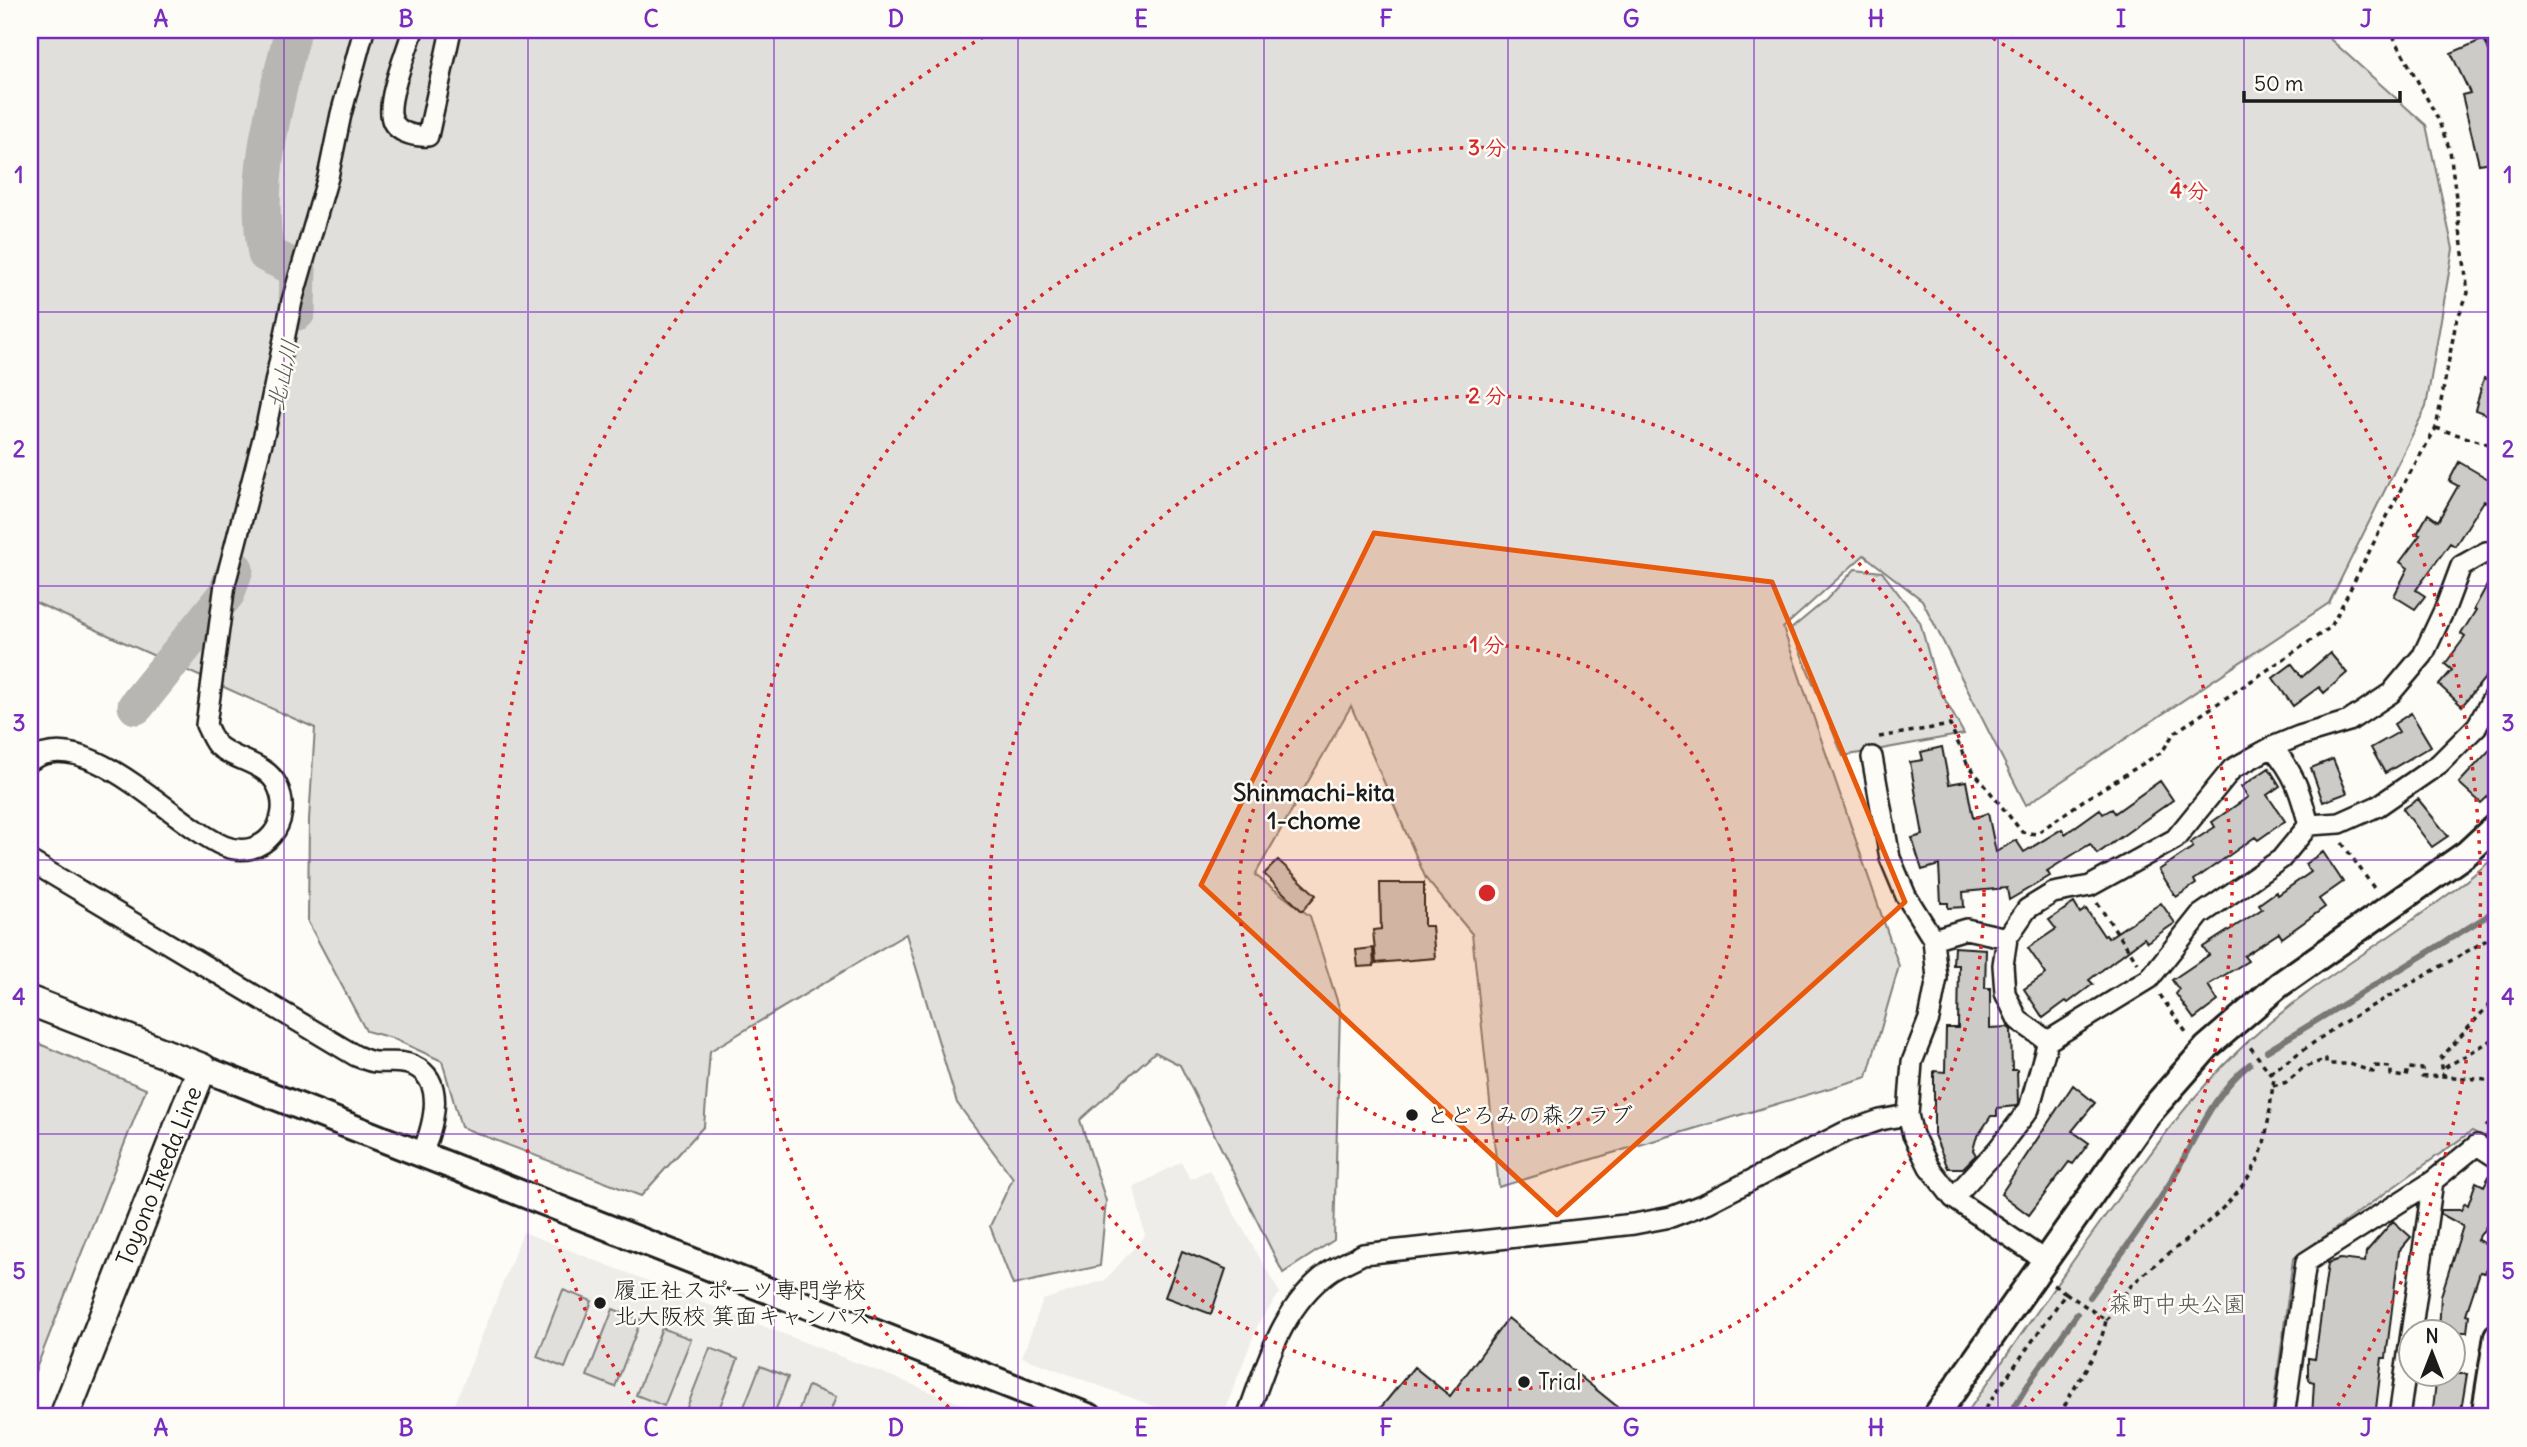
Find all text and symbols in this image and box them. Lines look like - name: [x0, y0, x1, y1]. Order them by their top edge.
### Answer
- text: A: [154, 4, 169, 33]
- text: B: [398, 4, 414, 33]
- text: C: [643, 4, 659, 33]
- text: D: [888, 4, 904, 33]
- text: E: [1134, 4, 1148, 33]
- text: F: [1379, 4, 1393, 33]
- text: G: [1623, 4, 1639, 33]
- text: H: [1868, 4, 1884, 33]
- text: I: [2116, 4, 2126, 33]
- text: J: [2360, 4, 2372, 33]
- scale bar: [2244, 60, 2399, 104]
- text: 50 m: [2254, 70, 2303, 97]
- text: 3 分: [1468, 134, 1506, 161]
- text: 1: [14, 160, 24, 189]
- text: 1: [2503, 160, 2513, 189]
- text: 4 分: [2170, 177, 2208, 204]
- water label: 北山川: [259, 336, 305, 413]
- text: 2 分: [1468, 382, 1506, 409]
- text: 2: [13, 434, 26, 463]
- text: 2: [2502, 434, 2515, 463]
- text: 1 分: [1470, 631, 1504, 658]
- text: 3: [12, 708, 26, 737]
- text: 3: [2501, 708, 2515, 737]
- district label: Shinmachi-kita 1-chome: [1233, 777, 1395, 835]
- centre of rings: [1475, 881, 1499, 905]
- text: 4: [12, 982, 26, 1011]
- text: 4: [2501, 982, 2515, 1011]
- street label: Toyono Ikeda Line: [109, 1082, 208, 1270]
- place label: とどろみの森クラブ: [1426, 1100, 1633, 1129]
- marker: とどろみの森クラブ: [1404, 1107, 1420, 1123]
- text: 5: [12, 1256, 26, 1285]
- text: 5: [2501, 1256, 2515, 1285]
- place label: 履正社スポーツ専門学校 北大阪校 箕面キャンパス: [614, 1275, 872, 1330]
- park label: 森町中央公園: [2108, 1289, 2246, 1318]
- marker: 履正社スポーツ専門学校 北大阪校 箕面キャンパス: [592, 1295, 608, 1311]
- north arrow: [2398, 1318, 2468, 1388]
- text: N: [2425, 1324, 2439, 1348]
- place label: Trial: [1538, 1367, 1581, 1396]
- marker: Trial: [1516, 1374, 1532, 1390]
- text: A: [154, 1413, 169, 1442]
- text: B: [398, 1413, 414, 1442]
- text: C: [643, 1413, 659, 1442]
- text: D: [888, 1413, 904, 1442]
- text: E: [1134, 1413, 1148, 1442]
- text: F: [1379, 1413, 1393, 1442]
- text: G: [1623, 1413, 1639, 1442]
- text: H: [1868, 1413, 1884, 1442]
- text: I: [2116, 1413, 2126, 1442]
- text: J: [2360, 1413, 2372, 1442]

